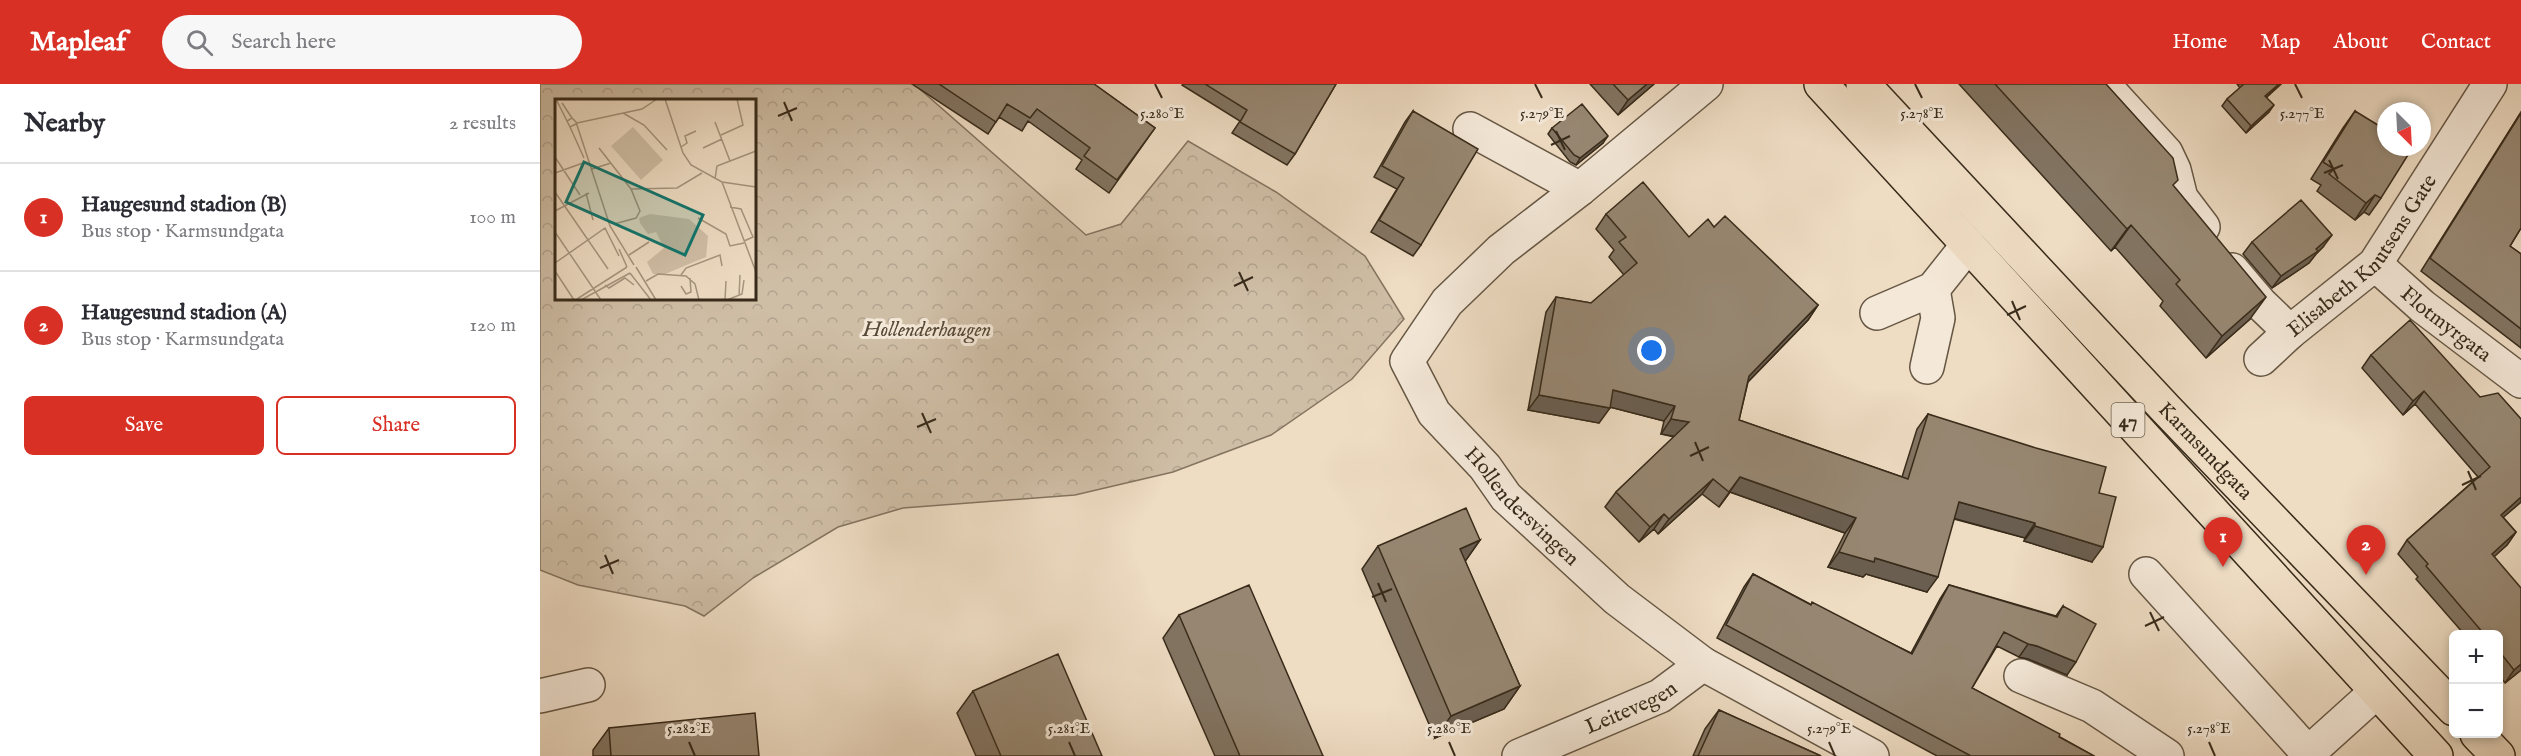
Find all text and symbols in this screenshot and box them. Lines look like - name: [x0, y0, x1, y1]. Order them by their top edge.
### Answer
- search box: [162, 15, 582, 69]
- text: Mapleaf: [30, 25, 126, 60]
- icon: search: [183, 26, 216, 59]
- text: Search here: [231, 28, 336, 56]
- text: Home: [2172, 29, 2227, 56]
- text: Map: [2260, 29, 2300, 56]
- text: About: [2333, 29, 2388, 56]
- text: Contact: [2421, 29, 2491, 56]
- inset map: [555, 99, 756, 300]
- north arrow: [2377, 102, 2431, 156]
- text: 5.280°E: [1140, 104, 1184, 123]
- text: 5.279°E: [1520, 104, 1564, 123]
- text: 5.278°E: [1900, 104, 1944, 123]
- text: 5.277°E: [2280, 104, 2324, 123]
- text: Nearby: [24, 107, 105, 140]
- text: 2 results: [449, 111, 516, 136]
- street label: Elisabeth Knutsens Gate: [2282, 169, 2444, 344]
- text: Haugesund stadion (B): [81, 191, 287, 219]
- text: 1: [40, 205, 47, 230]
- text: 100 m: [469, 205, 516, 230]
- text: Bus stop · Karmsundgata: [81, 219, 284, 244]
- street label: Flotmyrgata: [2394, 281, 2497, 369]
- text: Haugesund stadion (A): [81, 299, 287, 327]
- text: 2: [39, 313, 48, 338]
- text: 120 m: [470, 313, 516, 338]
- park label: Hollenderhaugen: [862, 317, 991, 344]
- text: Bus stop · Karmsundgata: [81, 327, 284, 352]
- your location: [1637, 336, 1666, 365]
- button: Save: [24, 396, 264, 455]
- button: Share: [276, 396, 516, 455]
- street label: Karmsundgata: [2152, 397, 2259, 507]
- road number: 47: [2112, 403, 2144, 437]
- street label: Hollendersvingen: [1458, 442, 1584, 572]
- pin: 1: [2204, 518, 2242, 567]
- pin: 2: [2346, 526, 2386, 575]
- map controls: [2449, 630, 2503, 738]
- button: +: [2449, 630, 2503, 684]
- street label: Leitevegen: [1581, 676, 1683, 741]
- button: −: [2449, 684, 2503, 738]
- text: 5.282°E: [667, 719, 711, 738]
- text: 5.281°E: [1048, 719, 1090, 738]
- text: 5.280°E: [1427, 719, 1471, 738]
- text: 5.279°E: [1807, 719, 1851, 738]
- text: 5.278°E: [2187, 719, 2231, 738]

